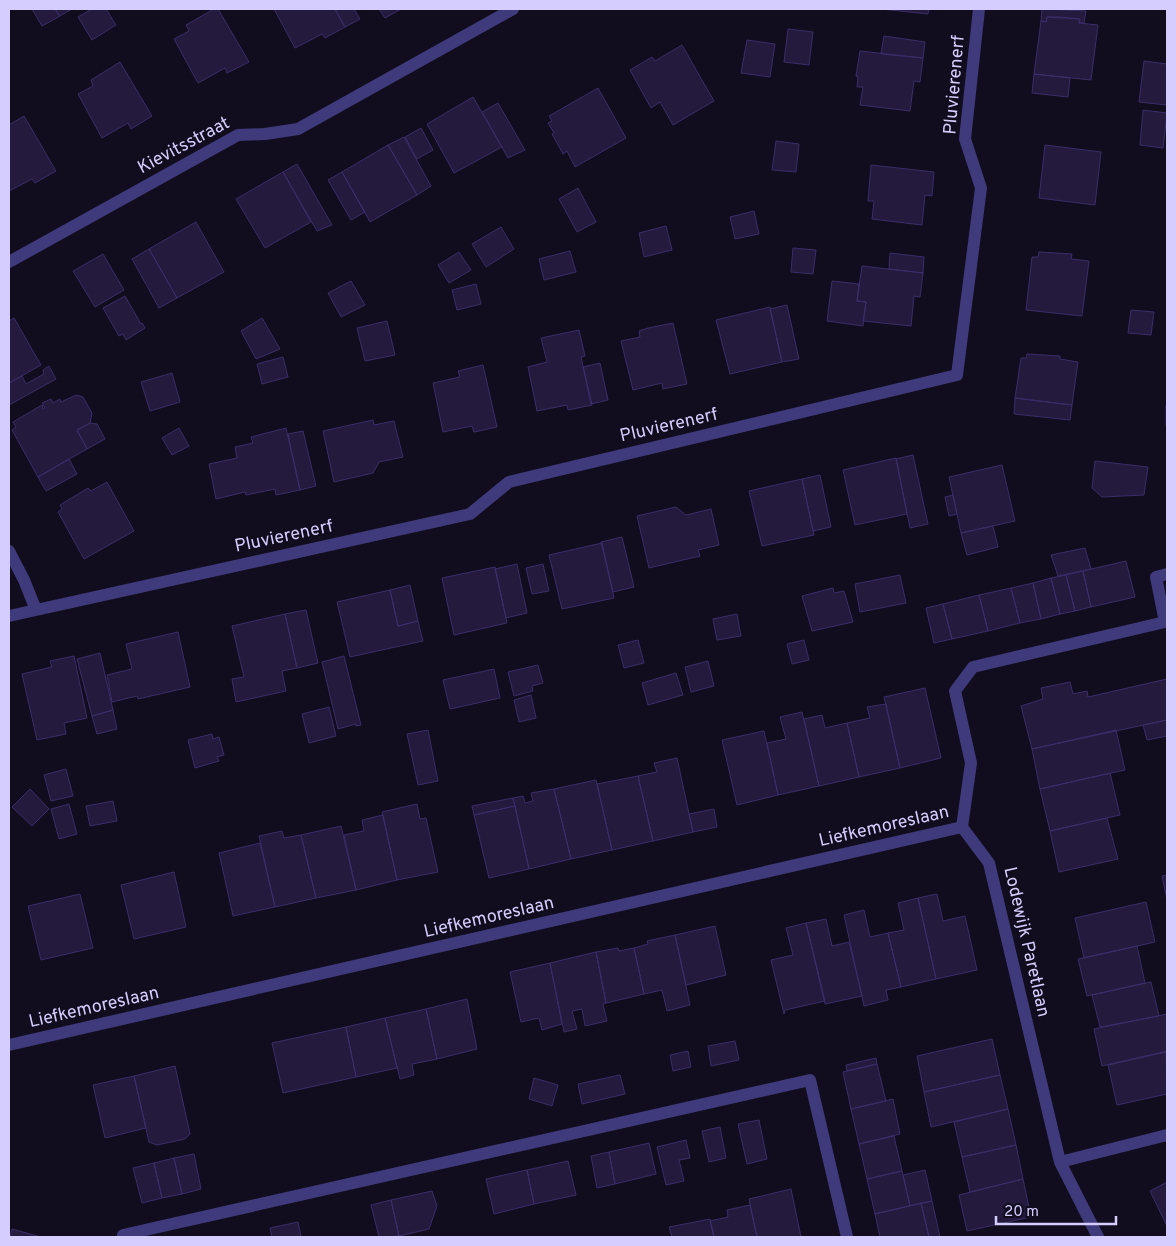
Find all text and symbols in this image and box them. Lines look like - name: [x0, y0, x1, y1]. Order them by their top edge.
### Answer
- street label: Pluvierenerf: [939, 34, 971, 136]
- street label: Kievitsstraat: [134, 112, 234, 180]
- street label: Pluvierenerf: [618, 404, 720, 448]
- street label: Pluvierenerf: [233, 515, 335, 559]
- street label: Liefkemoreslaan: [817, 801, 951, 853]
- street label: Lodewijk Paretlaan: [998, 865, 1054, 1019]
- street label: Liefkemoreslaan: [422, 892, 556, 944]
- street label: Liefkemoreslaan: [27, 982, 161, 1034]
- scale bar: [996, 1194, 1116, 1226]
- text: 20 m: [1004, 1203, 1039, 1222]

